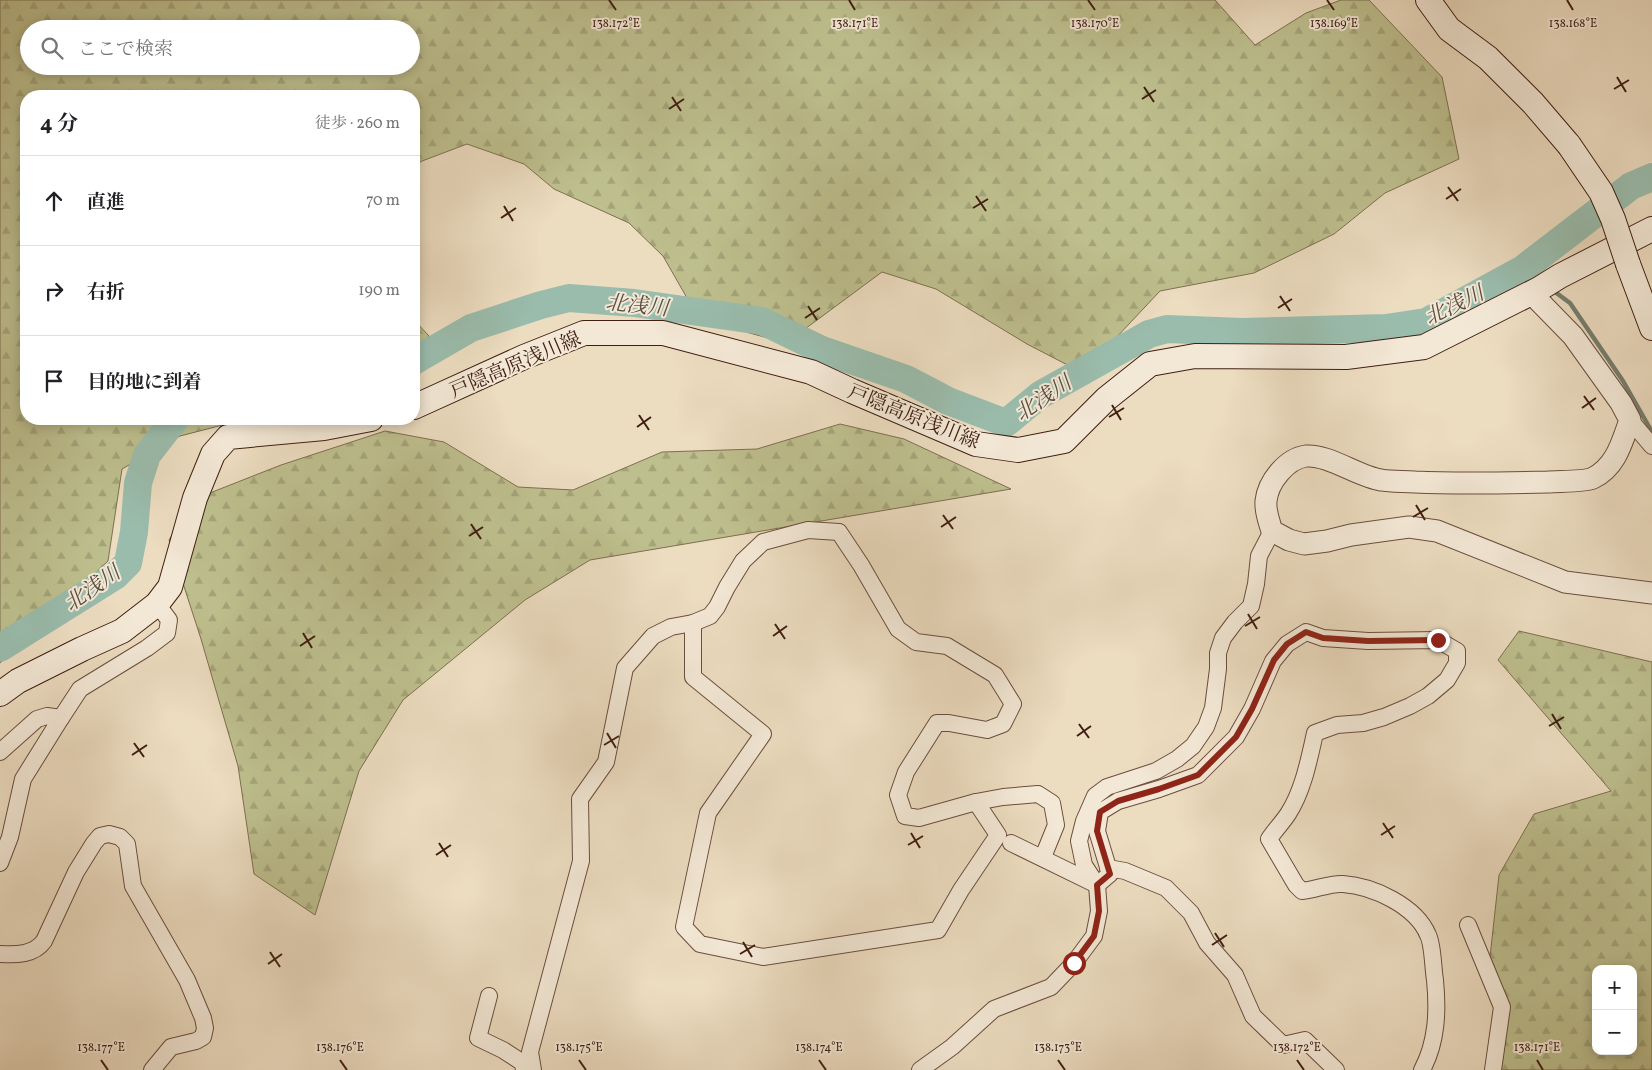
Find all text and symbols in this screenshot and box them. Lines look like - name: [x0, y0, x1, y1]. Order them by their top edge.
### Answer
- text: 138.172°E: [592, 16, 640, 32]
- text: 138.171°E: [832, 16, 878, 32]
- text: 138.170°E: [1071, 16, 1119, 32]
- text: 138.169°E: [1310, 16, 1358, 32]
- text: 138.168°E: [1549, 16, 1597, 32]
- search box: [20, 20, 420, 75]
- icon: search: [38, 34, 66, 62]
- text: ここで検索: [78, 37, 173, 63]
- text: 4 分: [40, 110, 78, 139]
- text: 徒歩 · 260 m: [315, 113, 400, 135]
- icon: ahead: [40, 187, 68, 215]
- text: 直進: [87, 190, 125, 216]
- text: 70 m: [366, 190, 400, 212]
- icon: right: [40, 277, 68, 305]
- water label: 北浅川: [1420, 279, 1491, 333]
- text: 右折: [87, 280, 125, 306]
- text: 190 m: [358, 280, 400, 302]
- water label: 北浅川: [604, 289, 672, 324]
- street label: 戸隠高原浅川線: [446, 326, 586, 406]
- icon: arrive: [40, 367, 68, 395]
- water label: 北浅川: [1010, 368, 1080, 429]
- text: 目的地に到着: [87, 370, 201, 396]
- street label: 戸隠高原浅川線: [843, 379, 983, 457]
- water label: 北浅川: [59, 558, 129, 619]
- route end: [1427, 629, 1450, 652]
- route start: [1063, 952, 1086, 975]
- map controls: [1592, 965, 1637, 1055]
- button: +: [1592, 965, 1637, 1010]
- button: −: [1592, 1010, 1637, 1055]
- text: 138.177°E: [77, 1040, 125, 1056]
- text: 138.176°E: [316, 1040, 364, 1056]
- text: 138.175°E: [555, 1040, 603, 1056]
- text: 138.174°E: [795, 1040, 843, 1056]
- text: 138.173°E: [1034, 1040, 1082, 1056]
- text: 138.172°E: [1273, 1040, 1321, 1056]
- text: 138.171°E: [1514, 1040, 1560, 1056]

